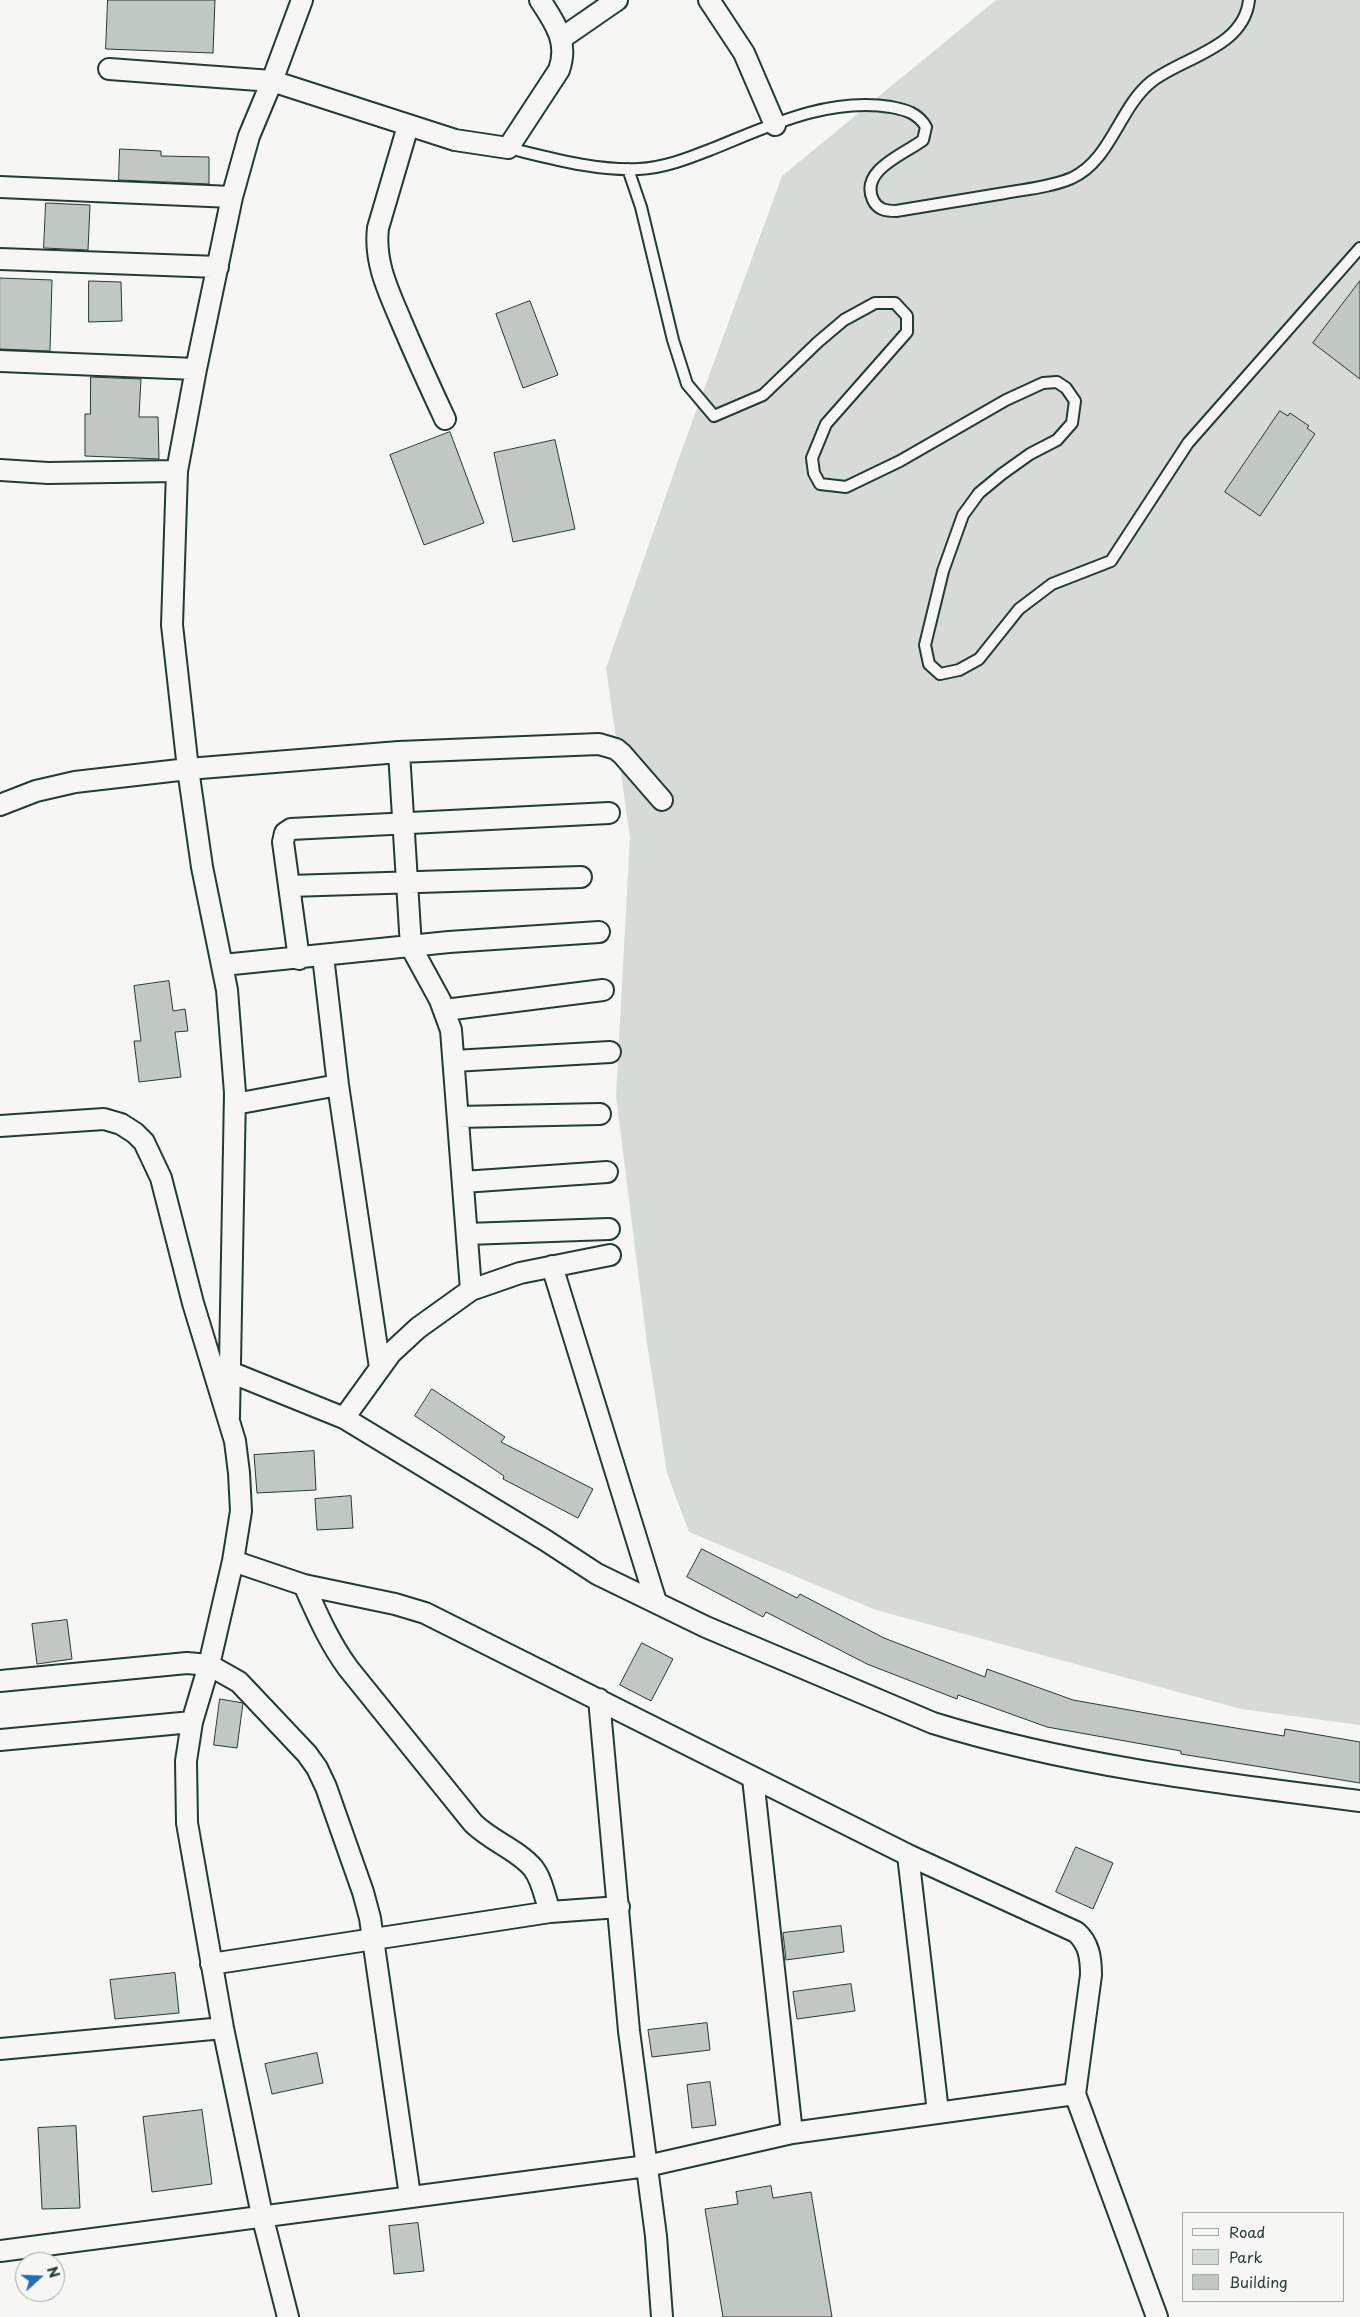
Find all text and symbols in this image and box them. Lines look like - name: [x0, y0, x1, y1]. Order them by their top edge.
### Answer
- legend: [1182, 2212, 1345, 2302]
- text: Road: [1229, 2220, 1265, 2243]
- text: Park: [1229, 2245, 1263, 2268]
- north arrow: [15, 2252, 65, 2302]
- text: N: [42, 2263, 65, 2281]
- text: Building: [1229, 2270, 1288, 2293]

